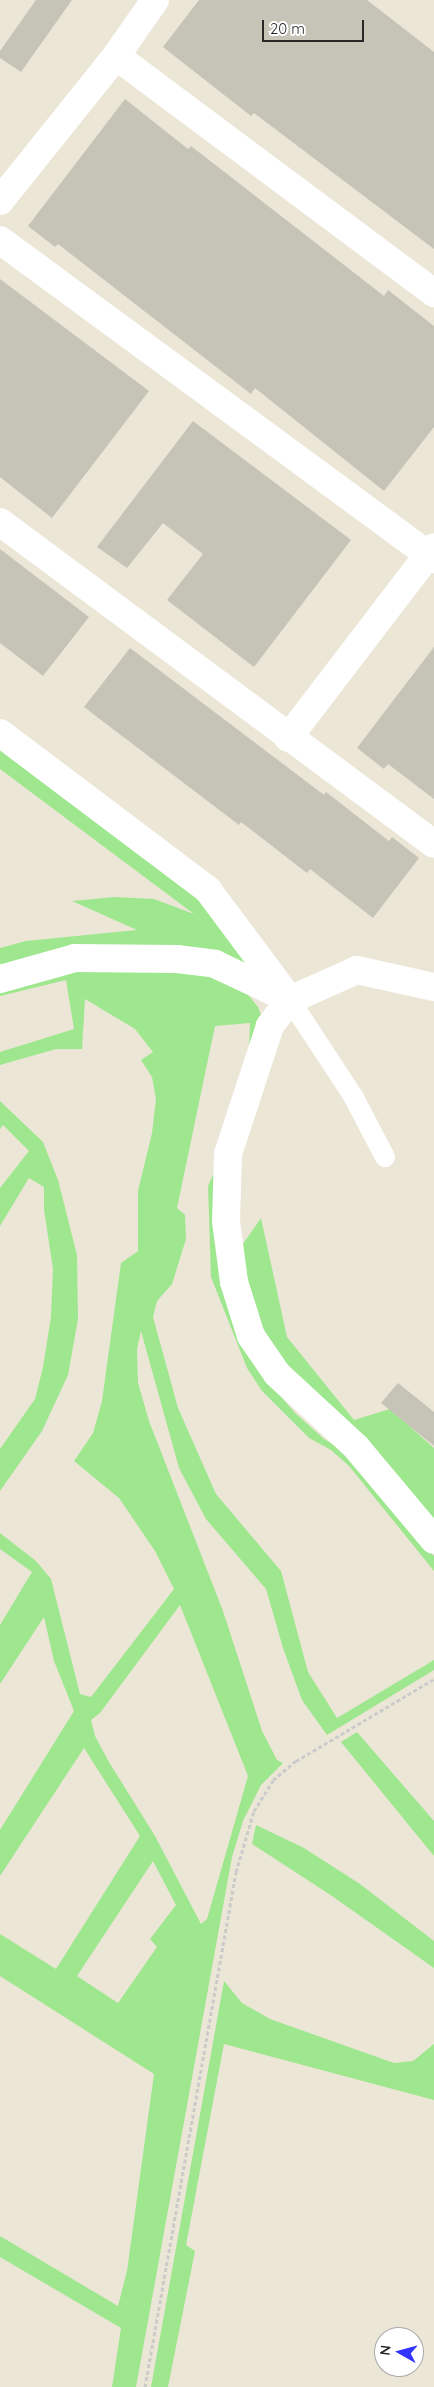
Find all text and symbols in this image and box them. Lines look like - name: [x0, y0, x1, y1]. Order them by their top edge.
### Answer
- scale bar: [264, 10, 366, 42]
- text: 20 m: [270, 19, 305, 38]
- north arrow: [374, 2327, 424, 2377]
- text: N: [376, 2344, 395, 2357]

